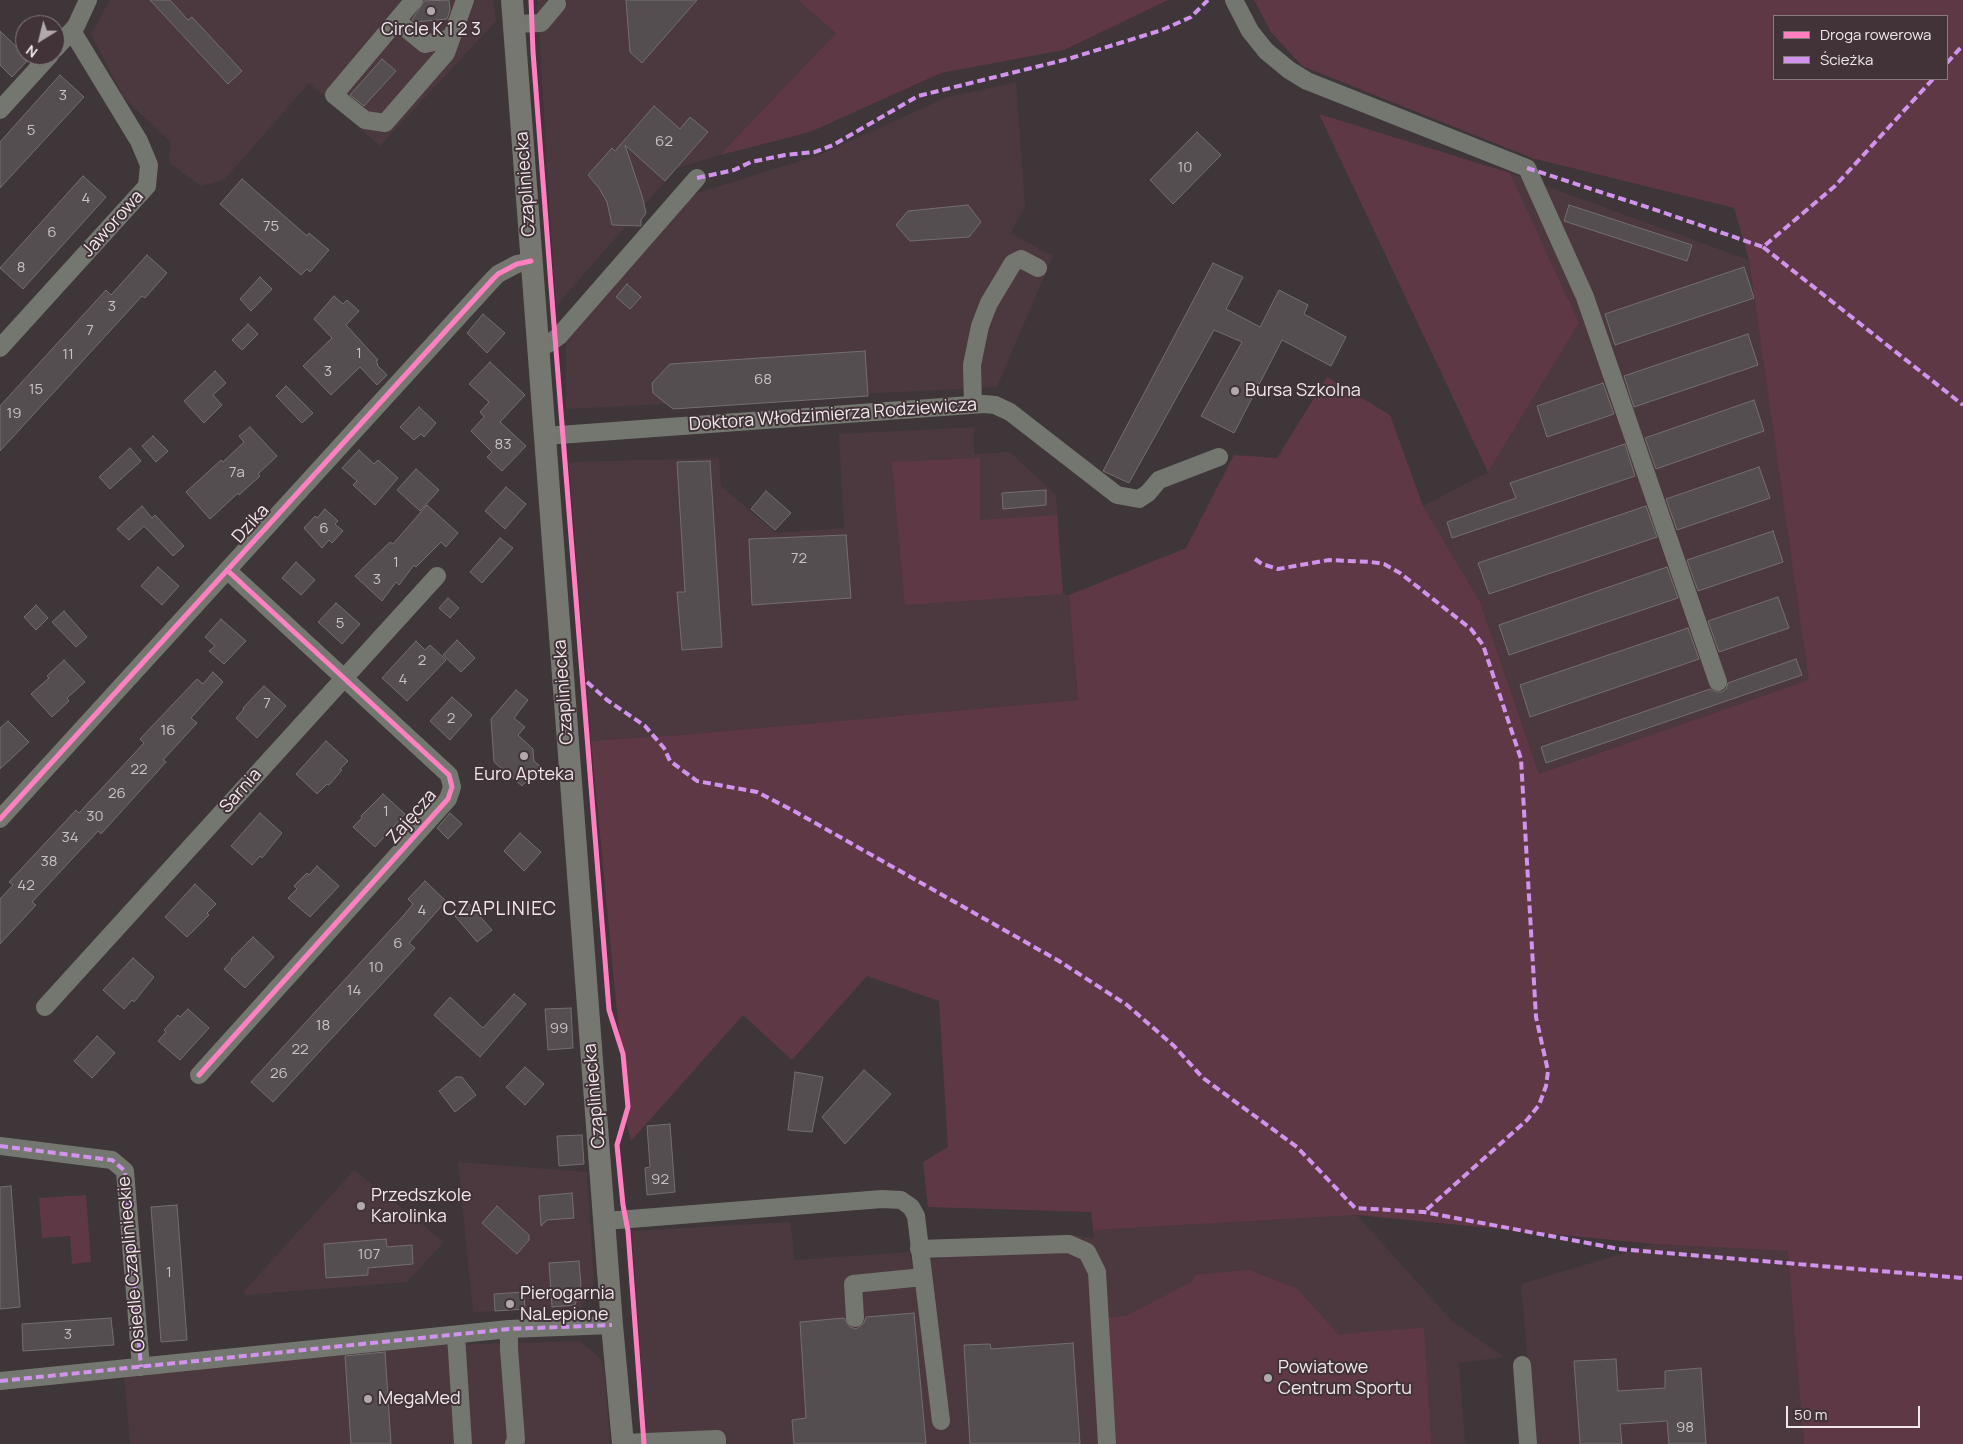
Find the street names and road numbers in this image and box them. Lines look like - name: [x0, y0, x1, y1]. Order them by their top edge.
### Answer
- street label: Czapliniecka: [512, 131, 540, 237]
- street label: Jaworowa: [78, 186, 148, 262]
- street label: Doktora Włodzimierza Rodziewicza: [688, 394, 978, 436]
- street label: Dzika: [228, 500, 274, 548]
- street label: Czapliniecka: [550, 639, 578, 745]
- street label: Sarnia: [215, 764, 267, 818]
- street label: Zajęcza: [383, 785, 441, 849]
- street label: Czapliniecka: [580, 1043, 610, 1149]
- street label: Osiedle Czaplinieckie: [114, 1175, 150, 1353]

